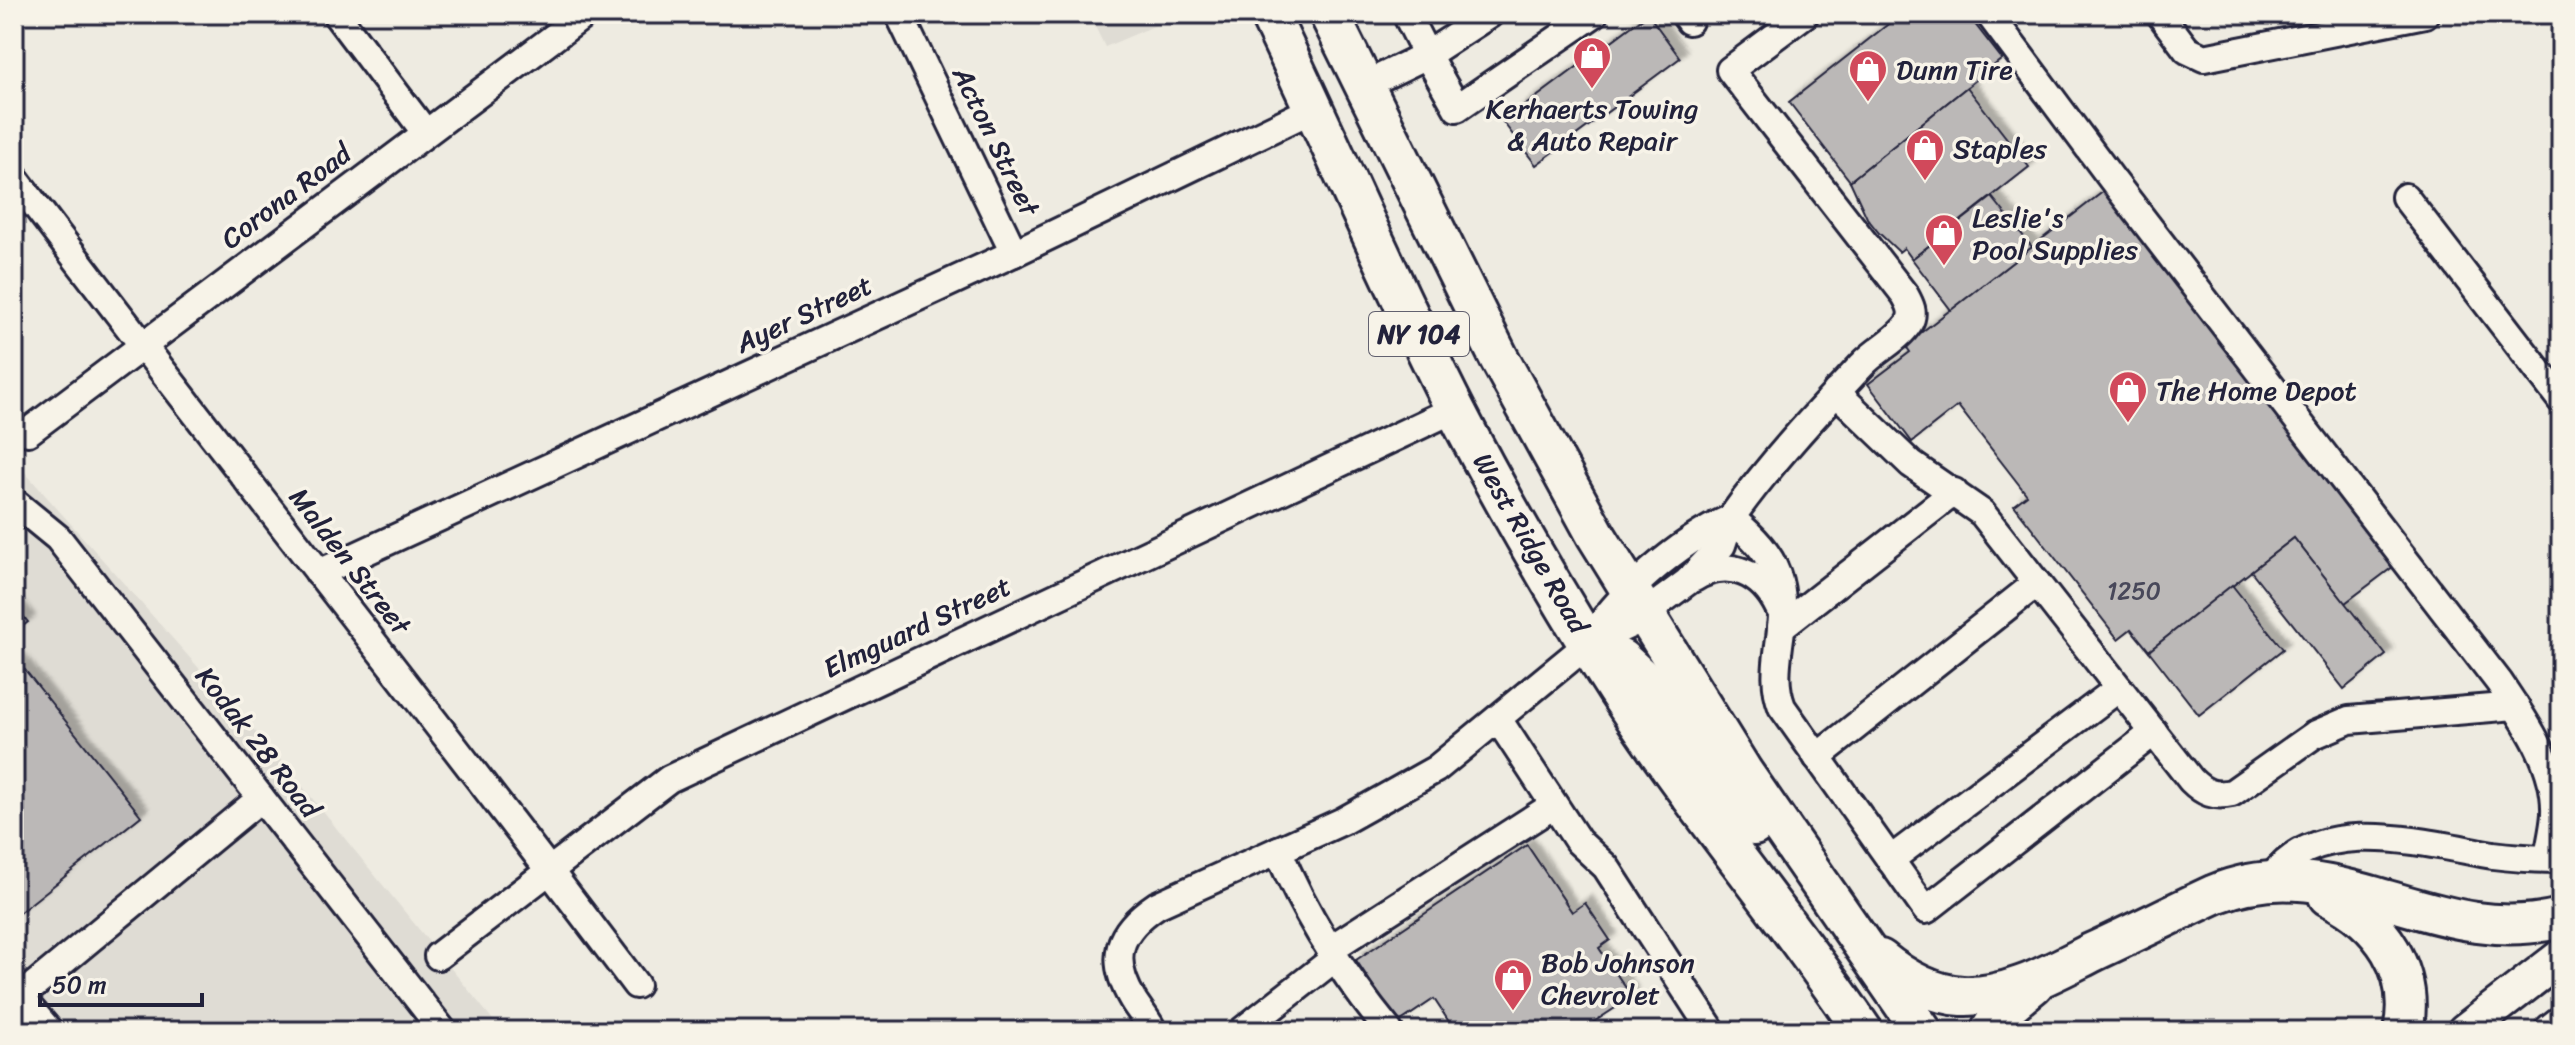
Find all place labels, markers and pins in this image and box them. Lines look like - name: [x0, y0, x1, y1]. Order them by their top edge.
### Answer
- shop icon: Kerhaerts Towing & Auto Repair: [1571, 35, 1613, 90]
- place label: Dunn Tire: [1896, 45, 2013, 94]
- shop icon: Dunn Tire: [1847, 48, 1889, 103]
- place label: Kerhaerts Towing & Auto Repair: [1486, 84, 1698, 165]
- place label: Staples: [1953, 124, 2047, 173]
- shop icon: Staples: [1904, 127, 1946, 182]
- place label: Leslie's Pool Supplies: [1972, 193, 2138, 274]
- shop icon: Leslie's Pool Supplies: [1923, 212, 1965, 267]
- place label: The Home Depot: [2156, 366, 2357, 415]
- shop icon: The Home Depot: [2107, 369, 2149, 424]
- place label: Bob Johnson Chevrolet: [1541, 938, 1695, 1019]
- shop icon: Bob Johnson Chevrolet: [1492, 957, 1534, 1012]

